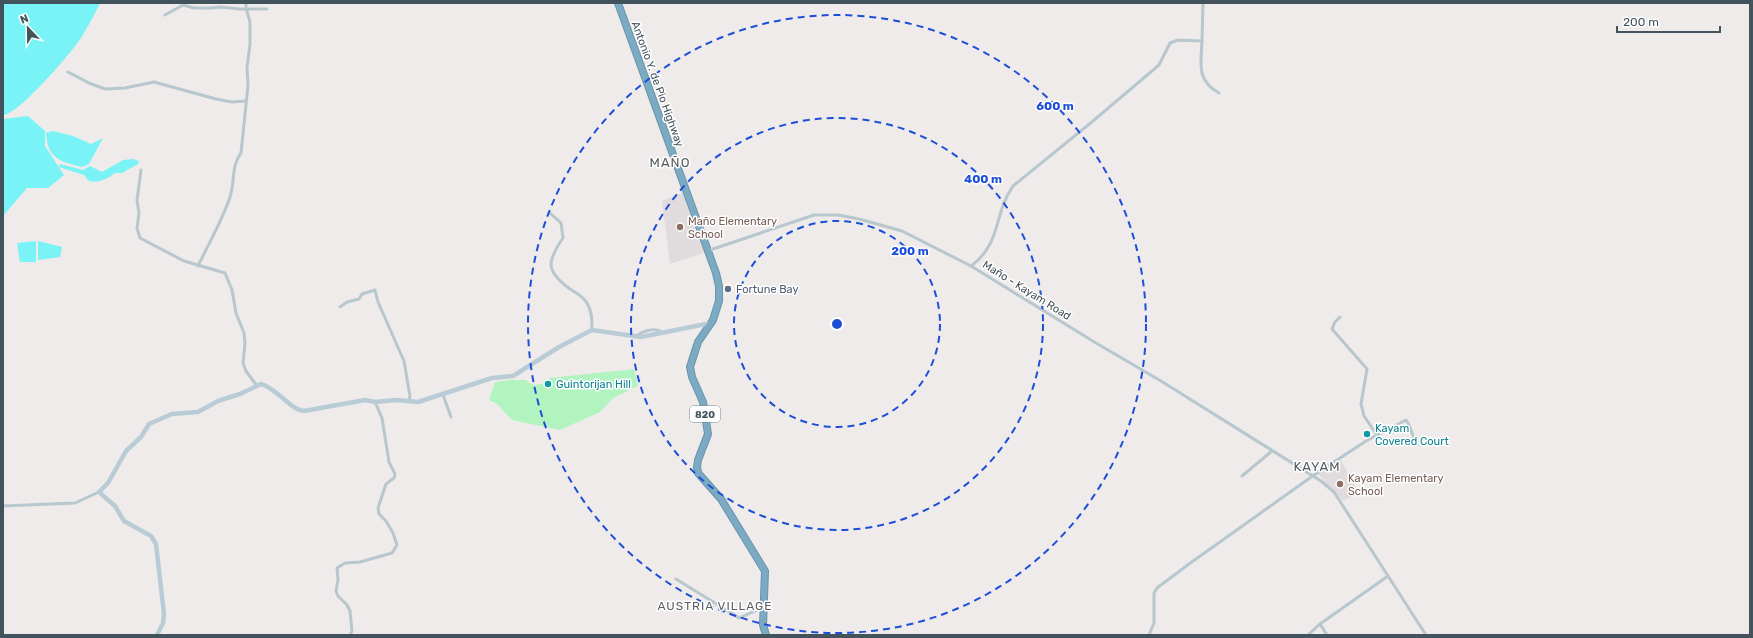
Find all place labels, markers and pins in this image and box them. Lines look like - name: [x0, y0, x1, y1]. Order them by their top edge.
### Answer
- place label: Maño Elementary School: [688, 215, 777, 241]
- marker: Maño Elementary School: [675, 222, 685, 232]
- place label: Fortune Bay: [736, 283, 799, 296]
- marker: Fortune Bay: [723, 284, 733, 294]
- centre of rings: [830, 317, 844, 331]
- place label: Guintorijan Hill: [556, 378, 631, 391]
- marker: Guintorijan Hill: [543, 379, 553, 389]
- place label: Kayam Covered Court: [1375, 422, 1449, 448]
- marker: Kayam Covered Court: [1362, 429, 1372, 439]
- place label: Kayam Elementary School: [1348, 472, 1444, 498]
- marker: Kayam Elementary School: [1335, 479, 1345, 489]

